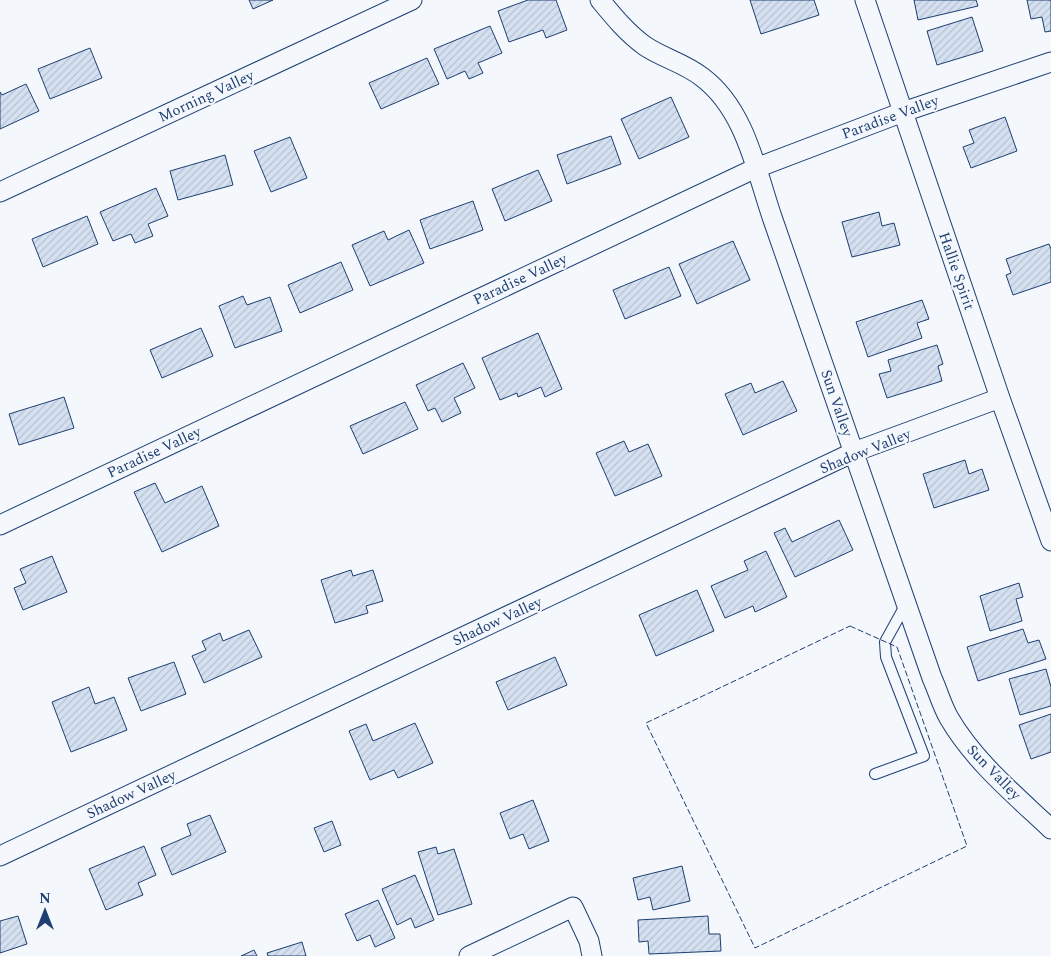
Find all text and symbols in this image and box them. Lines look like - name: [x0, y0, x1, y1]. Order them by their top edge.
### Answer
- street label: Morning Valley: [155, 64, 259, 129]
- street label: Paradise Valley: [839, 89, 943, 146]
- street label: Hallie Spirit: [932, 229, 981, 313]
- street label: Paradise Valley: [469, 247, 572, 311]
- street label: Sun Valley: [814, 366, 859, 441]
- street label: Paradise Valley: [103, 420, 206, 484]
- street label: Shadow Valley: [816, 422, 915, 480]
- street label: Shadow Valley: [449, 590, 546, 652]
- street label: Sun Valley: [961, 739, 1027, 806]
- street label: Shadow Valley: [83, 763, 180, 825]
- north arrow: [20, 886, 70, 936]
- text: N: [39, 888, 51, 909]

